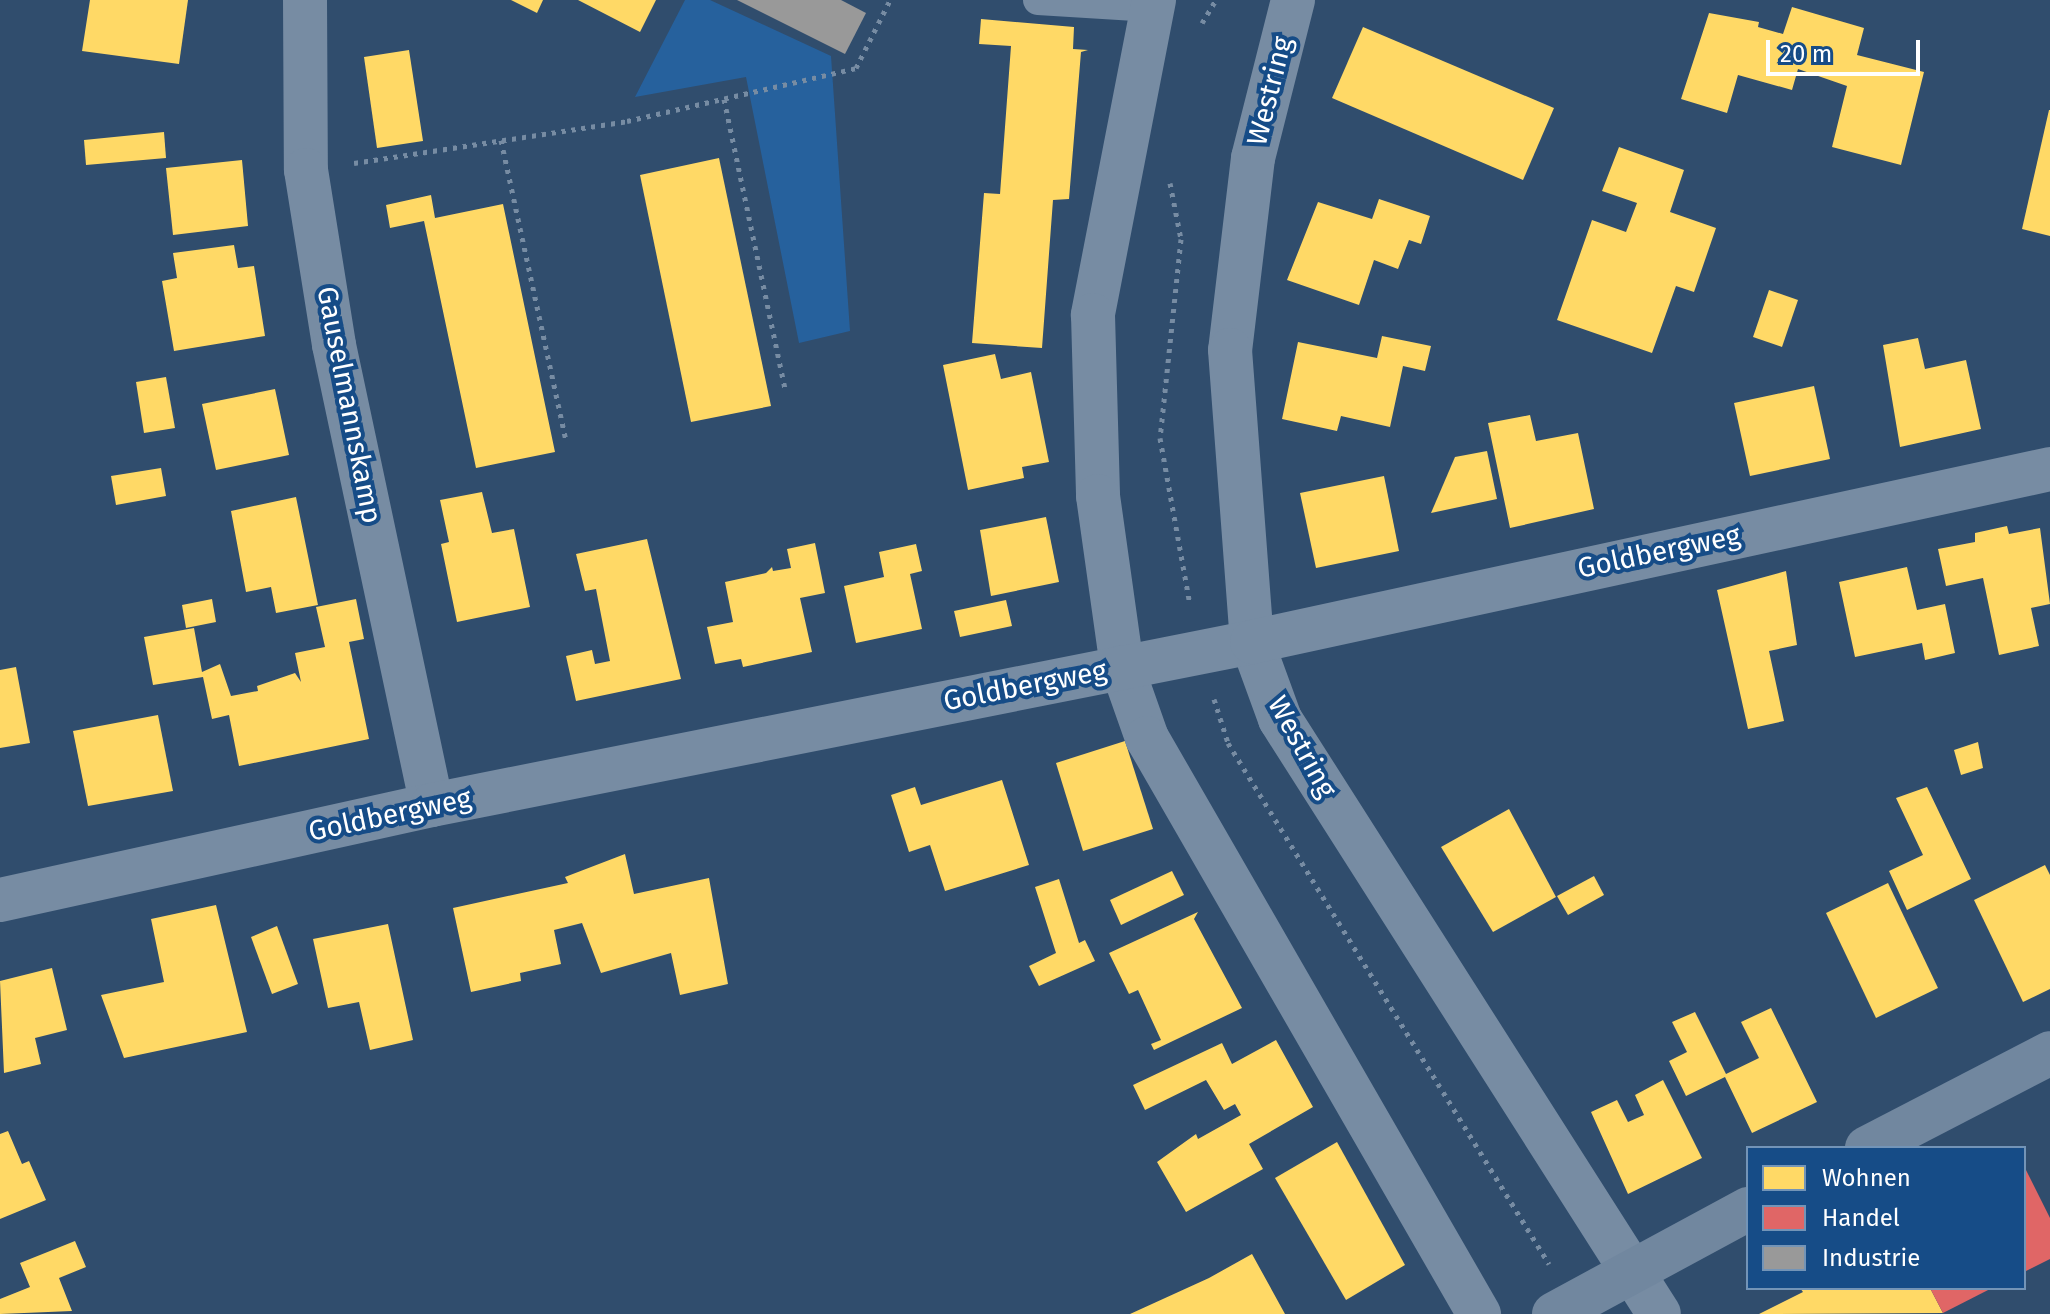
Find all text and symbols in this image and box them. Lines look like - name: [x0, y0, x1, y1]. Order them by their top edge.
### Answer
- scale bar: [1770, 24, 1924, 74]
- street label: Westring: [1240, 33, 1300, 149]
- text: 20 m: [1780, 40, 1832, 68]
- street label: Gauselmannskamp: [310, 284, 388, 526]
- street label: Goldbergweg: [1575, 518, 1743, 586]
- street label: Goldbergweg: [941, 654, 1109, 718]
- street label: Westring: [1260, 690, 1344, 804]
- street label: Goldbergweg: [306, 781, 474, 849]
- legend: [1746, 1146, 2026, 1290]
- text: Wohnen: [1822, 1164, 1911, 1192]
- text: Handel: [1822, 1204, 1900, 1232]
- text: Industrie: [1822, 1244, 1920, 1272]

